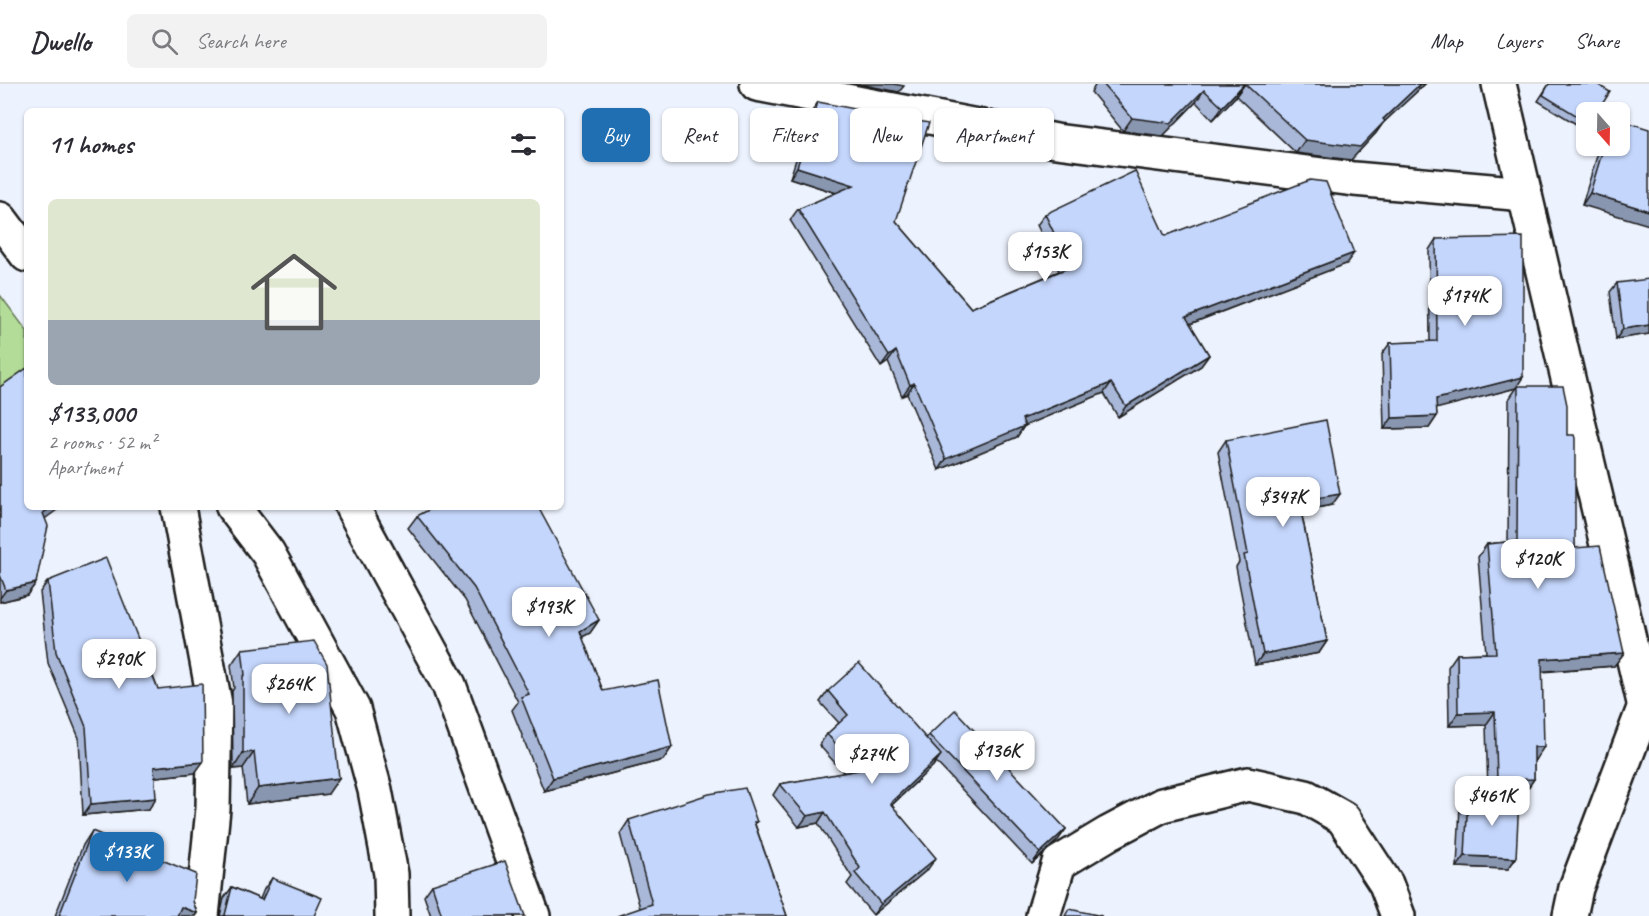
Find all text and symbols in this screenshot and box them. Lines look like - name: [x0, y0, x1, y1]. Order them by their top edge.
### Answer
- search box: [127, 14, 547, 68]
- text: Dwello: [30, 24, 91, 59]
- icon: search: [148, 25, 181, 58]
- text: Search here: [196, 27, 286, 55]
- text: Map: [1430, 28, 1463, 54]
- text: Layers: [1496, 28, 1542, 54]
- text: Share: [1575, 28, 1619, 54]
- north arrow: [1576, 102, 1630, 156]
- map controls: [1576, 102, 1630, 156]
- chip: Buy: [582, 108, 650, 162]
- chip: Rent: [662, 108, 738, 162]
- chip: Filters: [750, 108, 838, 162]
- chip: New: [850, 108, 922, 162]
- chip: Apartment: [934, 108, 1054, 162]
- text: 11 homes: [48, 128, 133, 161]
- icon: filters: [507, 128, 540, 161]
- pin: $153K: [1003, 232, 1087, 283]
- icon: home: [240, 238, 348, 346]
- text: $153K: [1022, 239, 1068, 264]
- pin: $174K: [1423, 276, 1507, 327]
- text: $174K: [1442, 283, 1488, 308]
- text: $133,000: [48, 397, 135, 430]
- text: 2 rooms · 52 m²: [48, 430, 156, 455]
- text: Apartment: [48, 455, 121, 480]
- pin: $347K: [1241, 477, 1325, 528]
- text: $347K: [1260, 484, 1306, 509]
- pin: $120K: [1496, 539, 1580, 590]
- text: $120K: [1515, 546, 1561, 571]
- pin: $193K: [507, 587, 591, 638]
- text: $193K: [526, 594, 572, 619]
- pin: $290K: [77, 639, 161, 690]
- text: $290K: [96, 646, 142, 671]
- pin: $264K: [247, 664, 331, 715]
- text: $264K: [266, 671, 312, 696]
- pin: $136K: [955, 731, 1039, 782]
- pin: $274K: [830, 734, 914, 785]
- text: $136K: [974, 738, 1020, 763]
- text: $274K: [849, 741, 895, 766]
- pin: $461K: [1450, 776, 1534, 827]
- text: $461K: [1469, 783, 1515, 808]
- pin: $133K: [85, 832, 169, 883]
- text: $133K: [104, 839, 150, 864]

